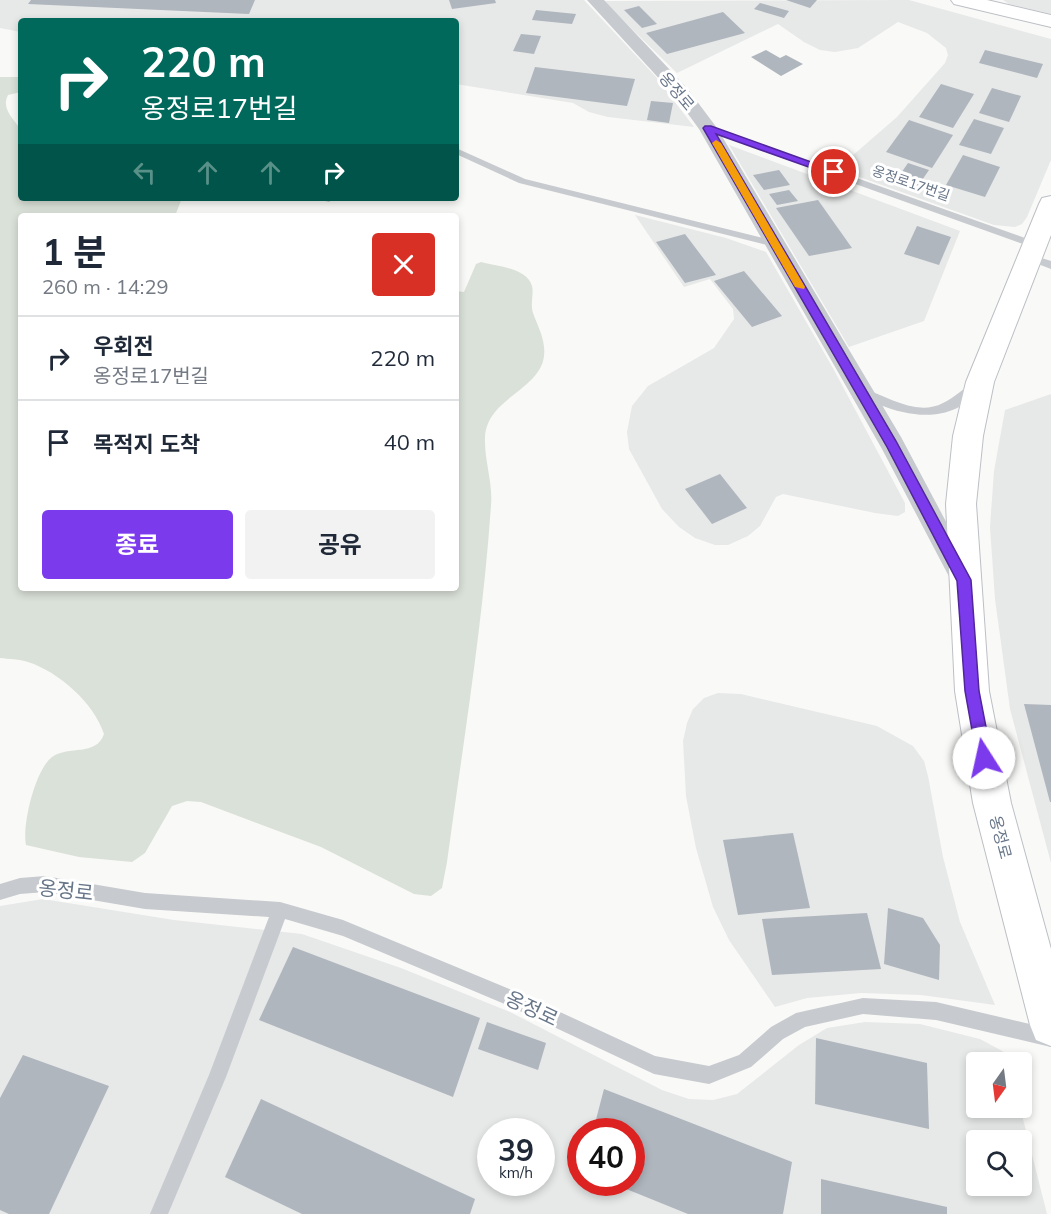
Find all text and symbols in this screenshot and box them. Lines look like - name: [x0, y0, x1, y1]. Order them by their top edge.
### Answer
- text: 220 m: [141, 35, 266, 88]
- icon: right: [42, 42, 120, 120]
- street label: 옹정로: [655, 68, 699, 115]
- text: 옹정로17번길: [141, 91, 298, 125]
- pin: [808, 146, 859, 197]
- icon: arrive: [817, 155, 850, 188]
- icon: left: [128, 156, 161, 189]
- icon: ahead: [191, 156, 224, 189]
- icon: ahead: [254, 156, 287, 189]
- icon: right: [317, 156, 350, 189]
- street label: 옹정로17번길: [870, 161, 952, 205]
- text: 1 분: [42, 229, 107, 274]
- button: close: [372, 233, 435, 296]
- text: 260 m · 14:29: [42, 274, 168, 299]
- text: 우회전: [93, 332, 154, 360]
- icon: right: [42, 342, 75, 375]
- text: 220 m: [370, 344, 435, 372]
- text: 옹정로17번길: [93, 363, 209, 388]
- icon: arrive: [42, 426, 75, 459]
- text: 40 m: [384, 428, 435, 456]
- text: 목적지 도착: [93, 430, 200, 458]
- button: 종료: [42, 510, 233, 579]
- button: 공유: [245, 510, 435, 579]
- position arrow: [952, 726, 1016, 790]
- street label: 옹정로: [986, 813, 1016, 861]
- street label: 옹정로: [37, 875, 95, 905]
- street label: 옹정로: [502, 985, 562, 1031]
- north arrow: [966, 1052, 1032, 1118]
- map controls: [966, 1052, 1032, 1196]
- speed limit sign: 40: [567, 1118, 645, 1196]
- button: search: [966, 1130, 1032, 1196]
- text: 39: [498, 1131, 534, 1169]
- text: km/h: [499, 1163, 533, 1182]

